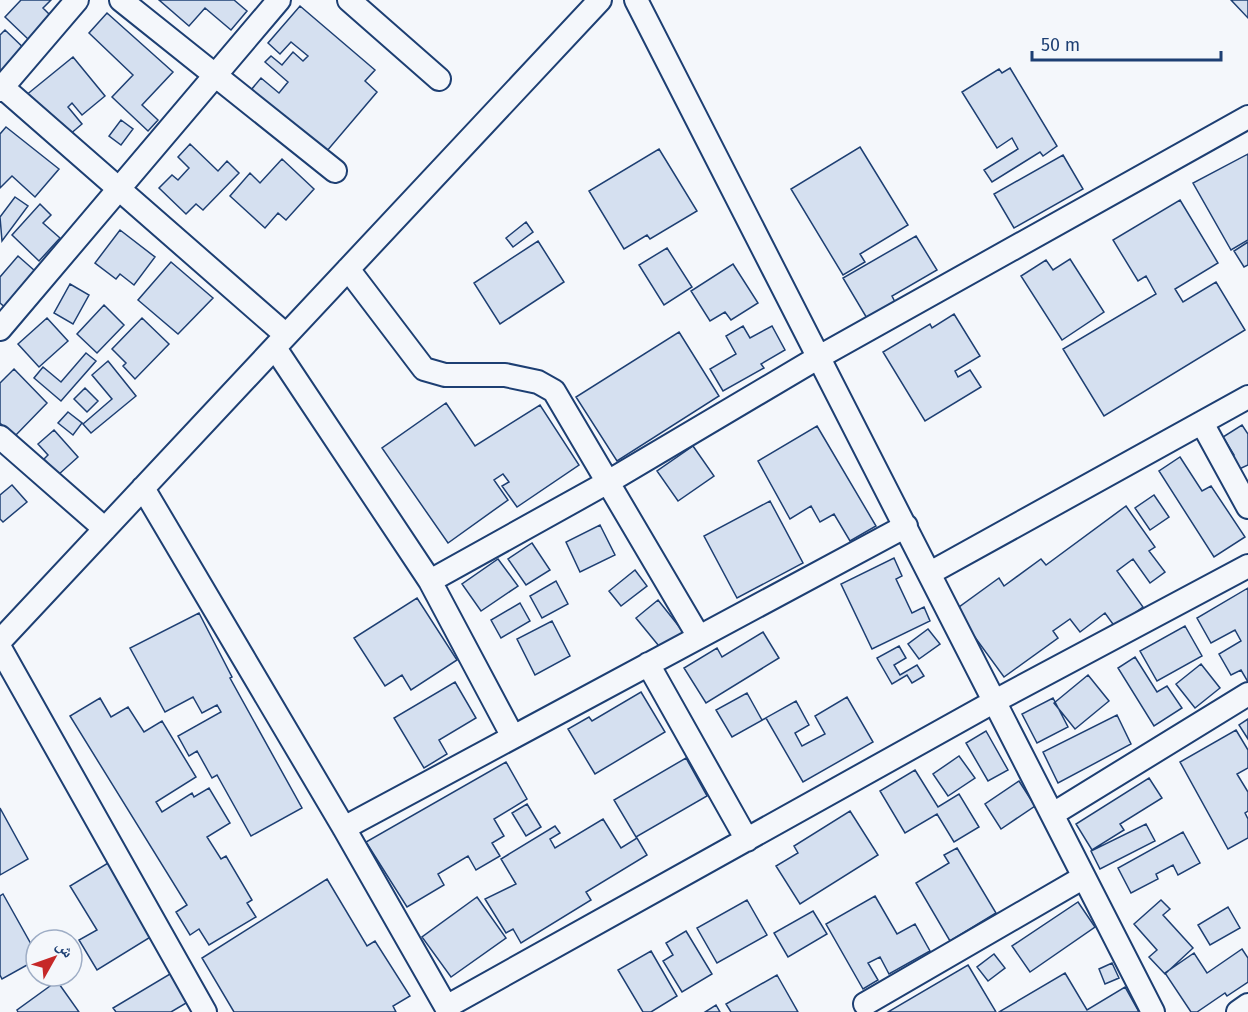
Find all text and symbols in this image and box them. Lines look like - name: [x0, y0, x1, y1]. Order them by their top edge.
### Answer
- scale bar: [1032, 24, 1221, 62]
- text: 50 m: [1041, 34, 1080, 56]
- north arrow: [24, 928, 84, 988]
- text: ش: [52, 936, 78, 961]

